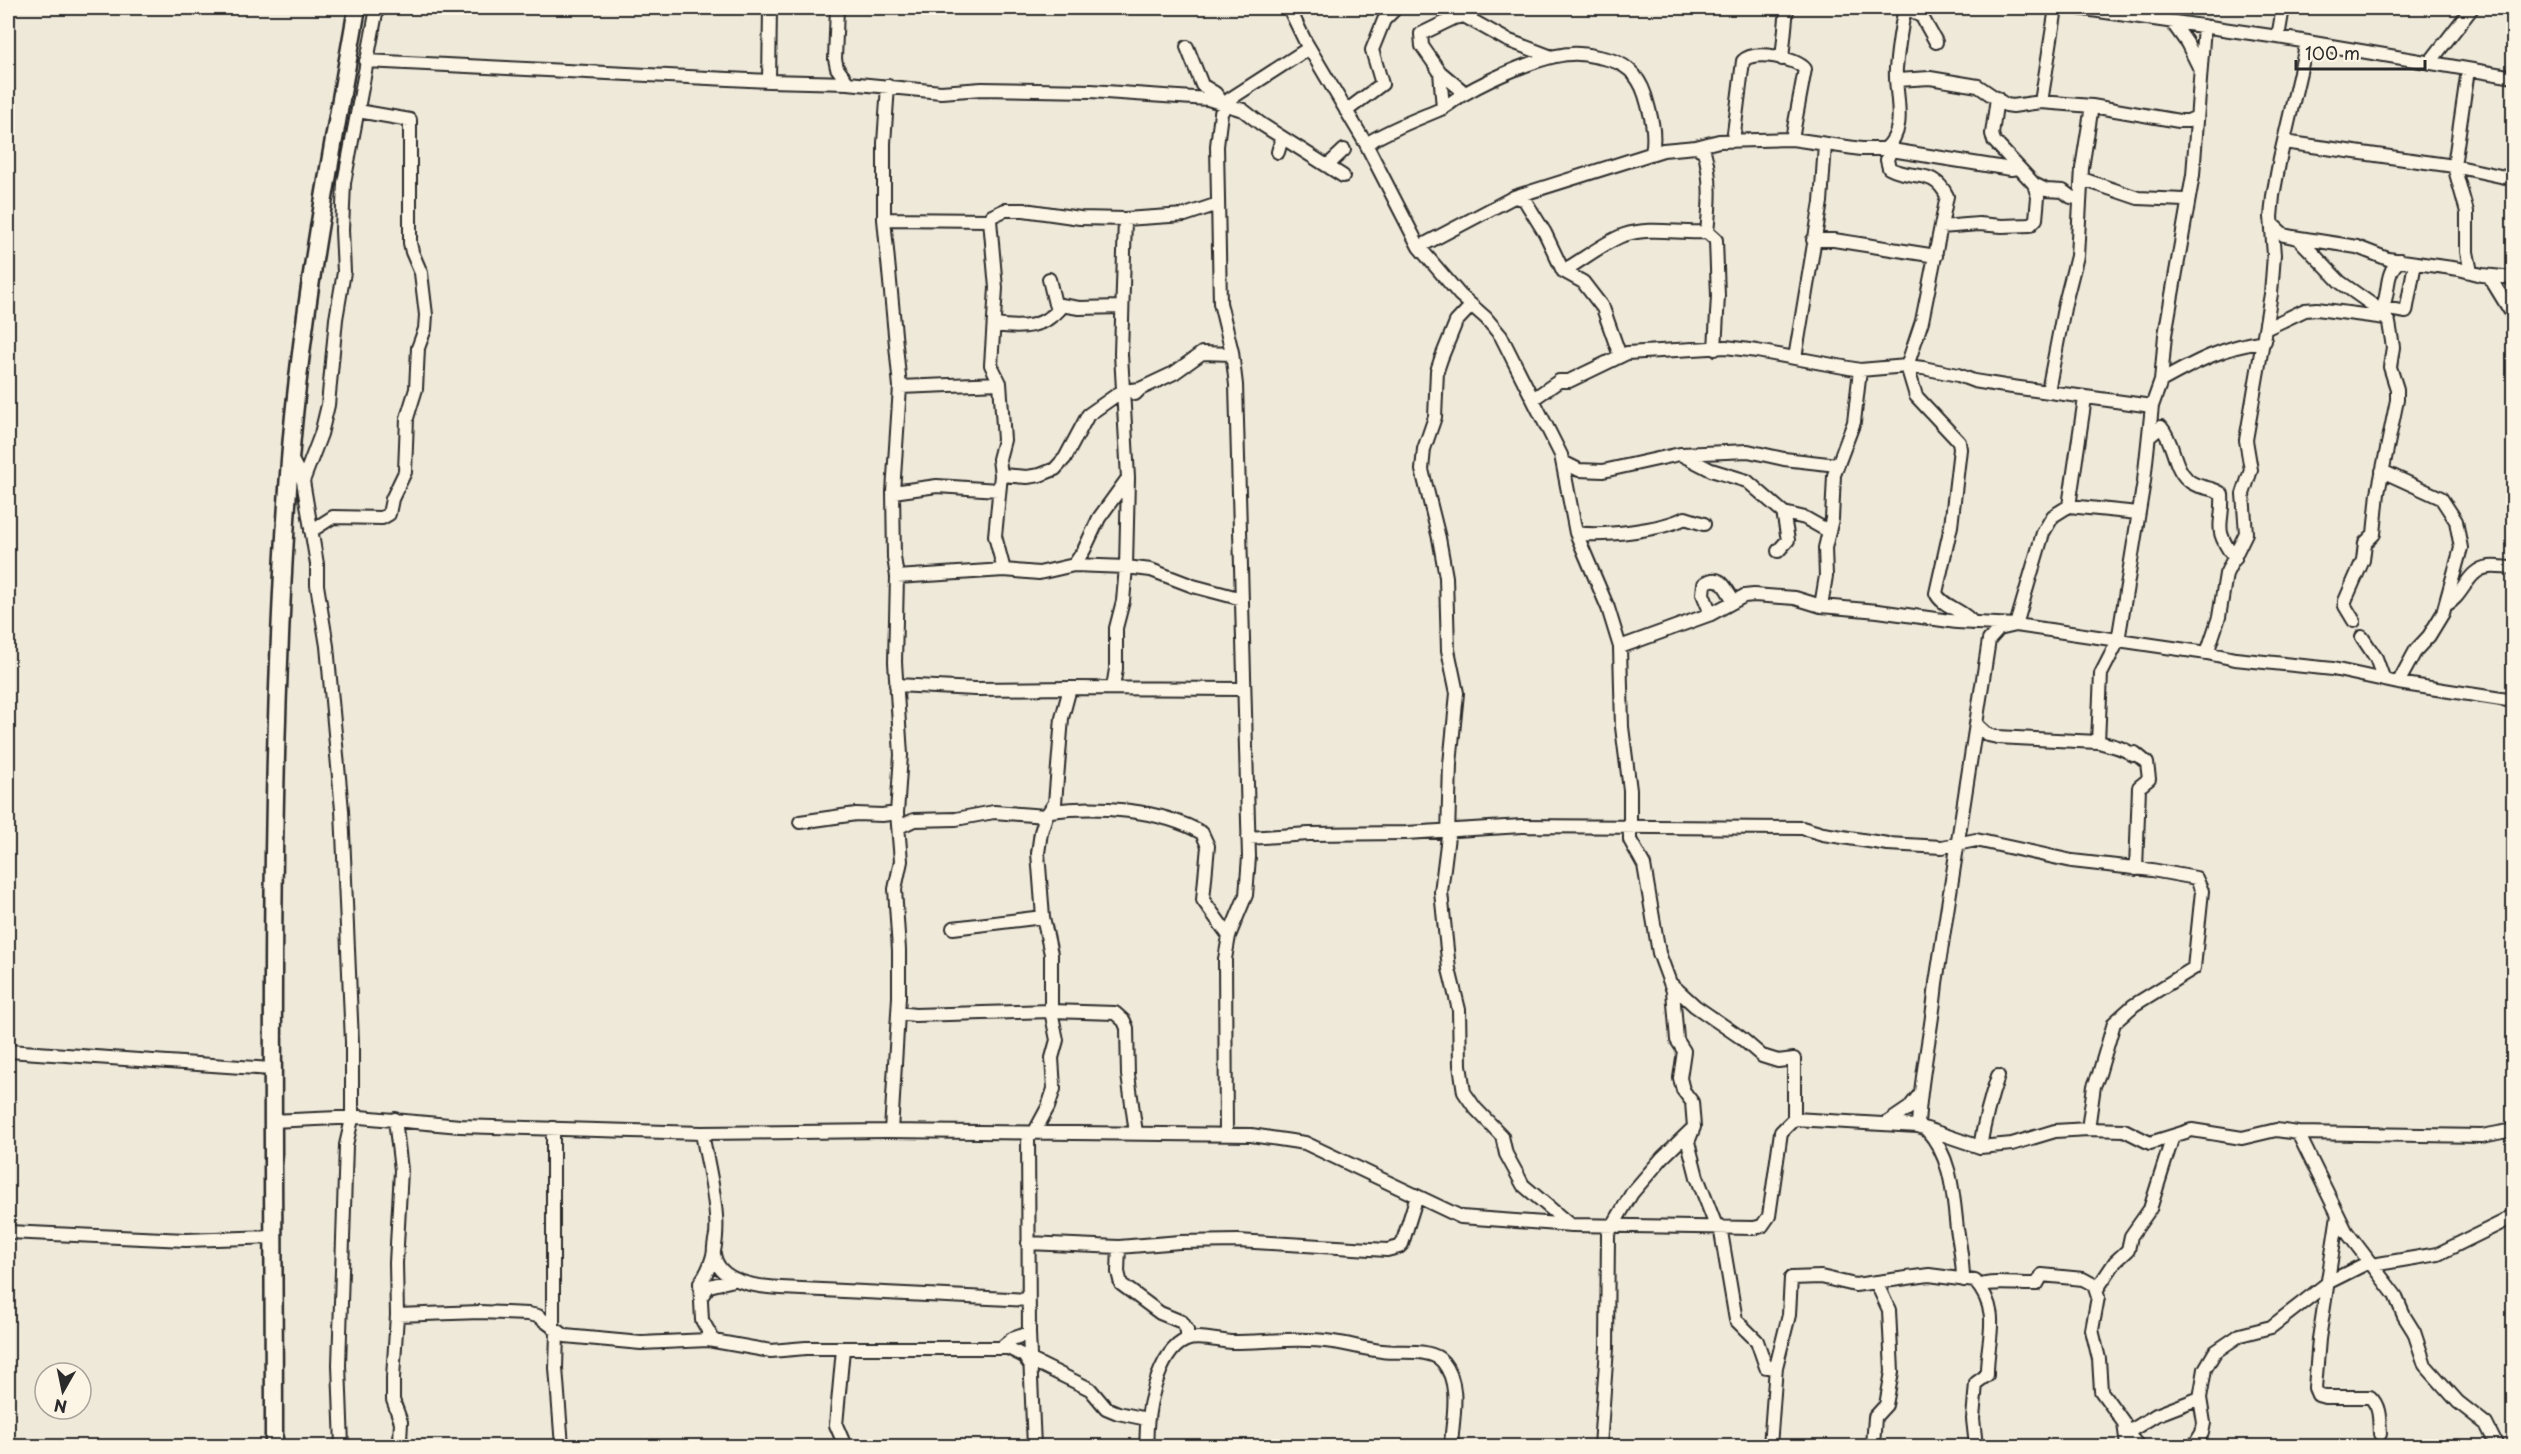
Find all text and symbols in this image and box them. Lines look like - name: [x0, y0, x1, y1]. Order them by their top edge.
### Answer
- scale bar: [2296, 33, 2425, 71]
- text: 100 m: [2305, 39, 2360, 66]
- north arrow: [33, 1361, 93, 1421]
- text: N: [52, 1394, 69, 1420]

